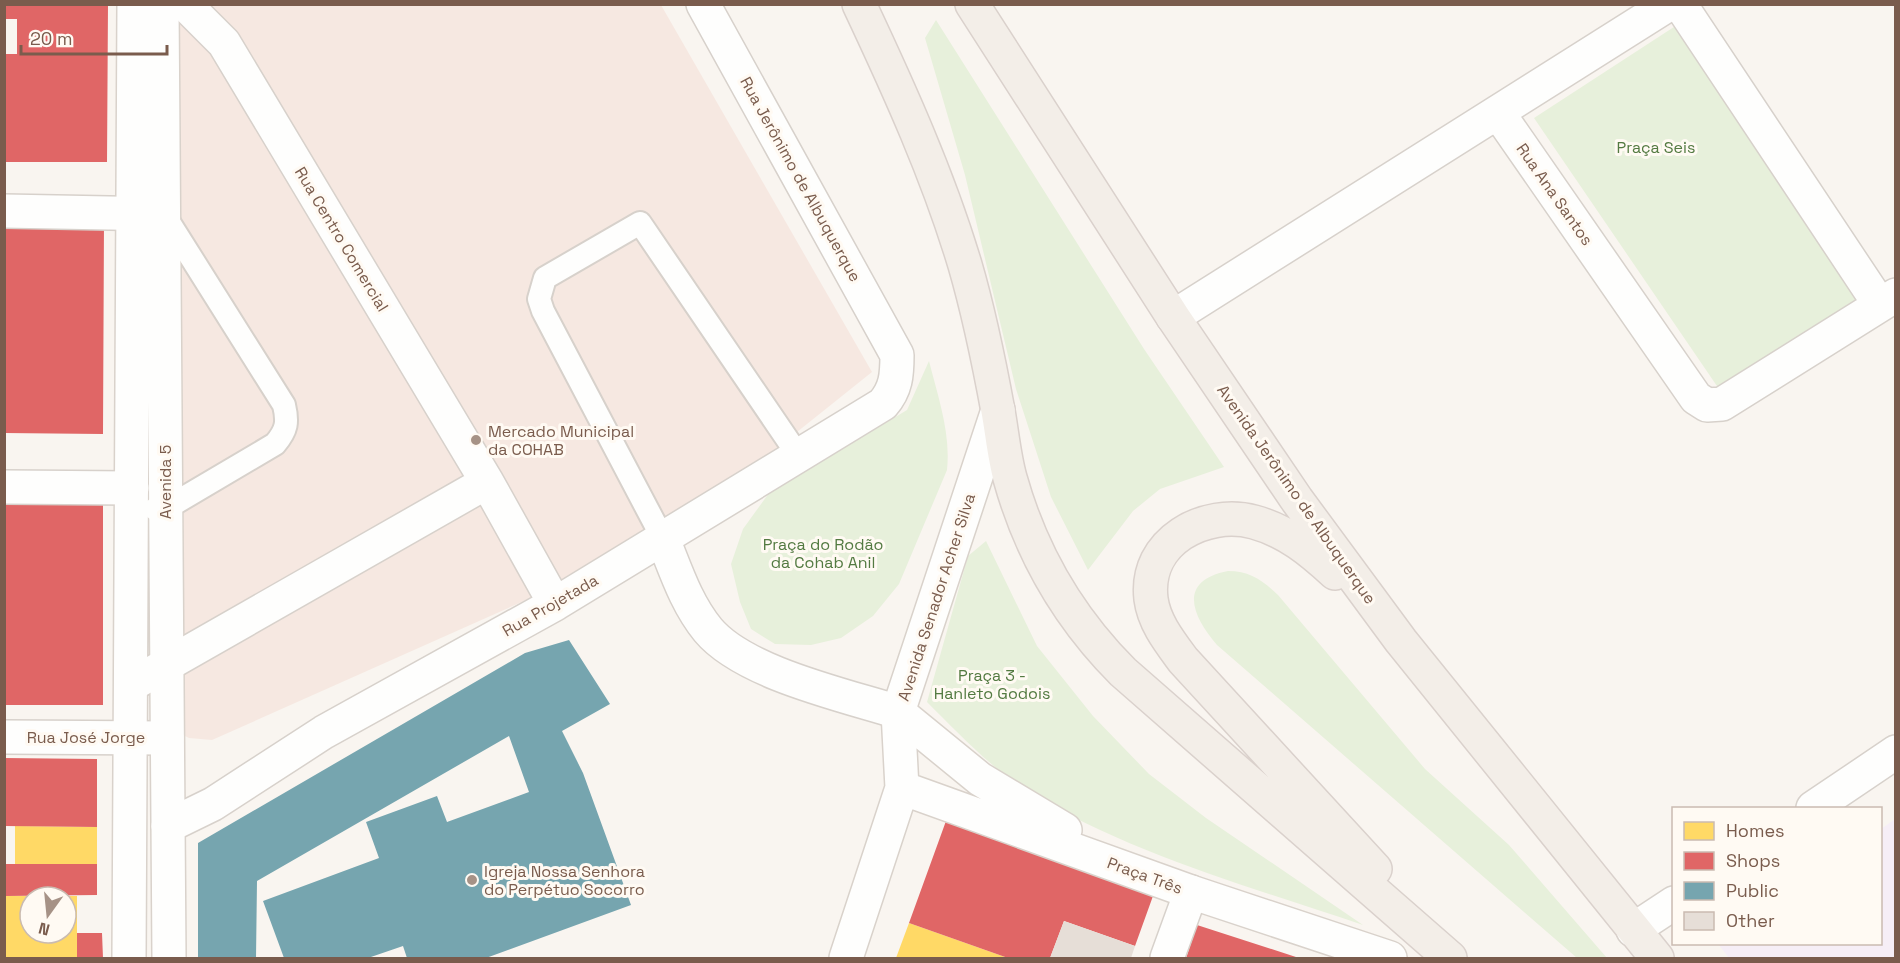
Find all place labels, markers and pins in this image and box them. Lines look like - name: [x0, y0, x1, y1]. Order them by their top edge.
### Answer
- place label: Mercado Municipal da COHAB: [488, 421, 634, 460]
- marker: Mercado Municipal da COHAB: [469, 433, 483, 447]
- place label: Igreja Nossa Senhora do Perpétuo Socorro: [484, 861, 645, 900]
- marker: Igreja Nossa Senhora do Perpétuo Socorro: [465, 873, 479, 887]

